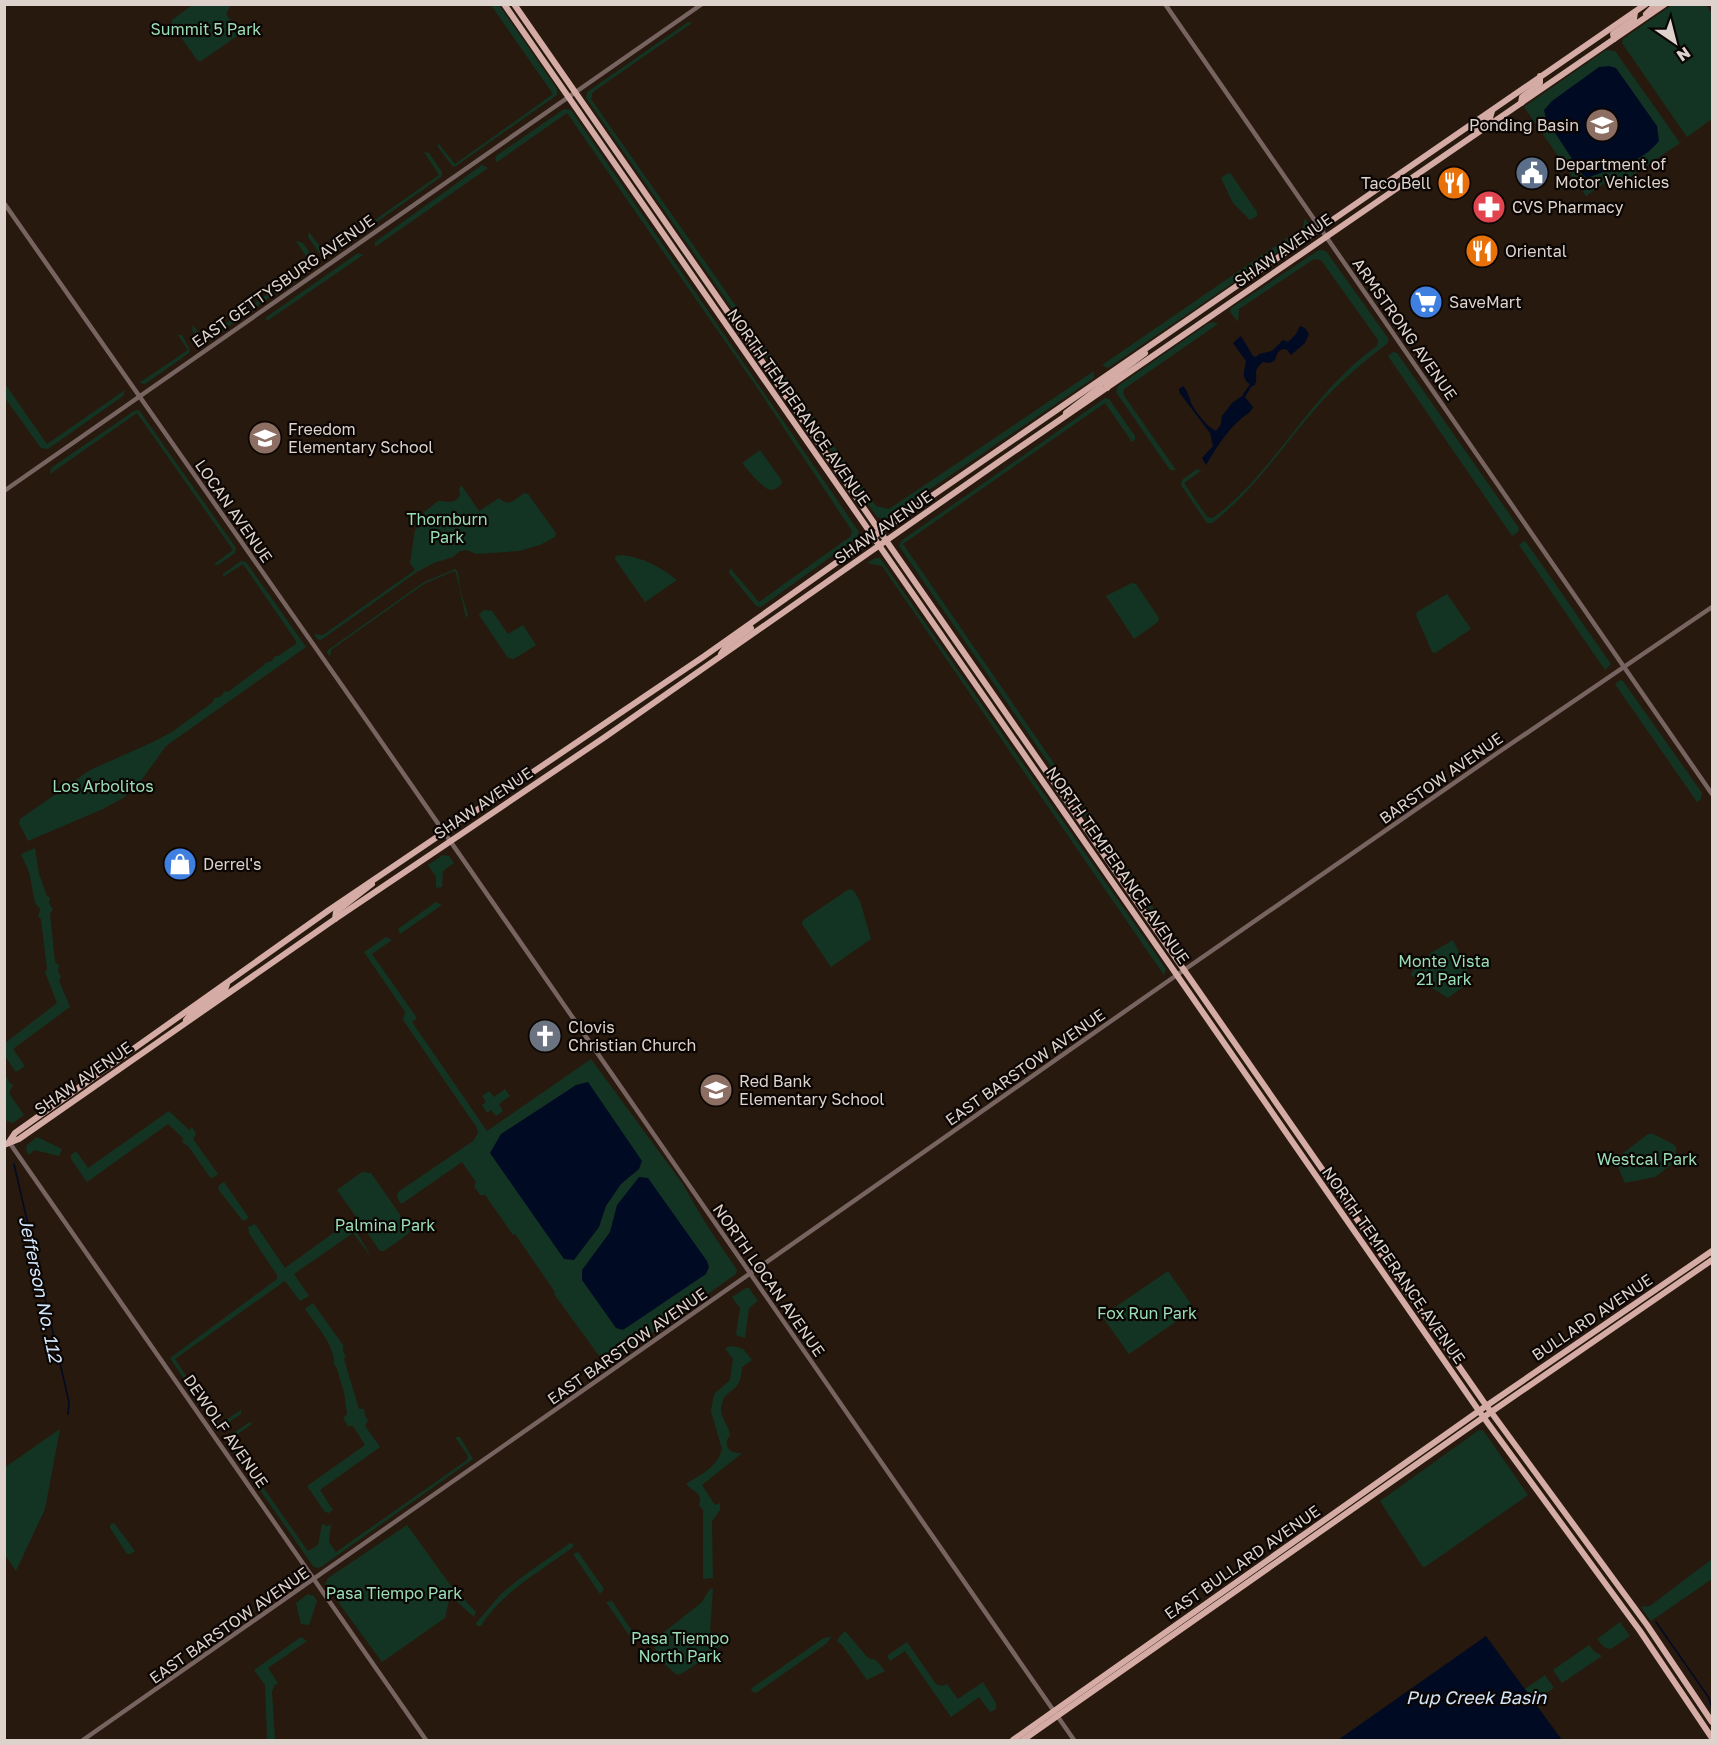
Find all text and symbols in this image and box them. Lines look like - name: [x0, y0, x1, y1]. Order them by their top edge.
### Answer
- north arrow: [1645, 12, 1705, 72]
- park label: Summit 5 Park: [151, 19, 261, 39]
- text: N: [1673, 43, 1694, 66]
- school or university icon: Ponding Basin: [1584, 107, 1620, 143]
- place label: Ponding Basin: [1469, 115, 1579, 135]
- place label: Department of Motor Vehicles: [1555, 154, 1669, 192]
- public building icon: Department of Motor Vehicles: [1514, 155, 1550, 191]
- restaurant icon: Taco Bell: [1436, 165, 1472, 201]
- place label: Taco Bell: [1361, 173, 1431, 193]
- pharmacy icon: CVS Pharmacy: [1471, 189, 1507, 225]
- place label: CVS Pharmacy: [1512, 197, 1623, 217]
- street label: SHAW AVENUE: [1230, 209, 1336, 291]
- street label: EAST GETTYSBURG AVENUE: [188, 210, 378, 352]
- restaurant icon: Oriental: [1464, 233, 1500, 269]
- place label: Oriental: [1505, 241, 1567, 261]
- street label: ARMSTRONG AVENUE: [1348, 254, 1462, 404]
- supermarket icon: SaveMart: [1408, 284, 1444, 320]
- place label: SaveMart: [1449, 292, 1522, 312]
- street label: NORTH TEMPERANCE AVENUE: [723, 305, 875, 509]
- place label: Freedom Elementary School: [288, 419, 433, 457]
- school or university icon: Freedom Elementary School: [247, 420, 283, 456]
- street label: LOCAN AVENUE: [191, 456, 277, 566]
- street label: SHAW AVENUE: [830, 486, 936, 568]
- park label: Thornburn Park: [406, 509, 488, 547]
- street label: BARSTOW AVENUE: [1375, 728, 1507, 828]
- street label: SHAW AVENUE: [430, 763, 536, 843]
- street label: NORTH TEMPERANCE AVENUE: [1042, 763, 1194, 967]
- park label: Los Arbolitos: [52, 776, 154, 796]
- shop icon: Derrel's: [162, 846, 198, 882]
- place label: Derrel's: [203, 854, 262, 874]
- park label: Monte Vista 21 Park: [1398, 951, 1490, 989]
- street label: EAST BARSTOW AVENUE: [941, 1004, 1109, 1130]
- place label: Clovis Christian Church: [568, 1017, 696, 1055]
- church icon: Clovis Christian Church: [527, 1018, 563, 1054]
- street label: SHAW AVENUE: [30, 1037, 136, 1119]
- place label: Red Bank Elementary School: [739, 1071, 884, 1109]
- school or university icon: Red Bank Elementary School: [698, 1072, 734, 1108]
- park label: Westcal Park: [1597, 1149, 1697, 1169]
- street label: NORTH TEMPERANCE AVENUE: [1318, 1163, 1470, 1367]
- street label: NORTH LOCAN AVENUE: [709, 1200, 829, 1360]
- water label: Jefferson No. 112: [15, 1214, 68, 1366]
- park label: Palmina Park: [335, 1215, 435, 1235]
- street label: BULLARD AVENUE: [1528, 1269, 1656, 1365]
- street label: EAST BARSTOW AVENUE: [543, 1283, 711, 1409]
- park label: Fox Run Park: [1097, 1303, 1197, 1323]
- street label: DEWOLF AVENUE: [179, 1370, 273, 1492]
- street label: EAST BULLARD AVENUE: [1160, 1501, 1324, 1623]
- street label: EAST BARSTOW AVENUE: [145, 1562, 313, 1688]
- park label: Pasa Tiempo Park: [326, 1583, 462, 1603]
- park label: Pasa Tiempo North Park: [631, 1628, 729, 1666]
- water label: Pup Creek Basin: [1406, 1686, 1547, 1708]

